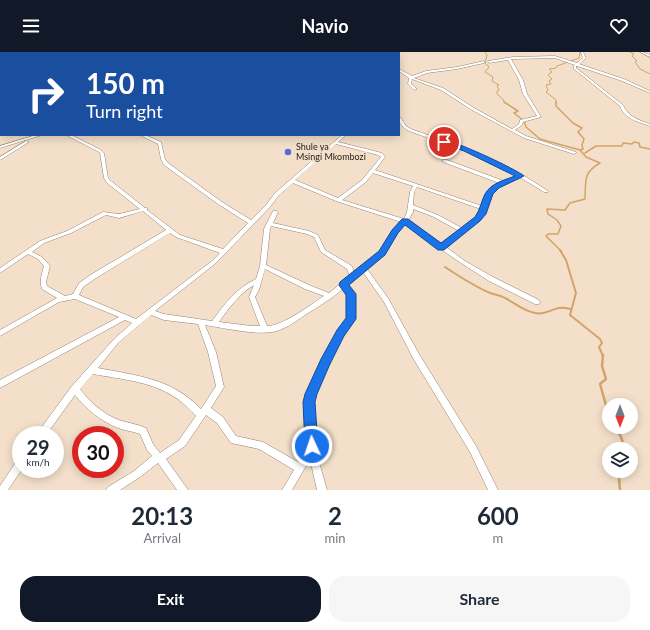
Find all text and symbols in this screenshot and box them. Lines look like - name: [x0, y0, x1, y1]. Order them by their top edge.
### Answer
- icon: menu: [20, 15, 42, 37]
- text: Navio: [302, 15, 348, 37]
- icon: heart: [608, 15, 630, 37]
- text: 150 m: [86, 66, 165, 100]
- icon: right: [20, 68, 72, 120]
- text: Turn right: [86, 100, 163, 122]
- pin: [427, 125, 461, 159]
- icon: arrive: [433, 131, 455, 153]
- place label: Shule ya Msingi Mkombozi: [296, 141, 366, 162]
- marker: Shule ya Msingi Mkombozi: [283, 147, 293, 157]
- north arrow: [602, 398, 638, 434]
- map controls: [602, 398, 638, 478]
- position arrow: [291, 425, 333, 467]
- speed limit sign: 30: [72, 426, 124, 478]
- text: 29: [26, 435, 50, 459]
- button: layers: [602, 442, 638, 478]
- text: km/h: [26, 456, 50, 468]
- text: 20:13: [131, 501, 193, 530]
- text: 2: [328, 501, 342, 530]
- text: 600: [477, 501, 519, 530]
- text: Arrival: [144, 530, 181, 546]
- text: min: [325, 530, 346, 546]
- text: m: [492, 530, 503, 546]
- button: Exit: [20, 576, 321, 622]
- button: Share: [329, 576, 630, 622]

